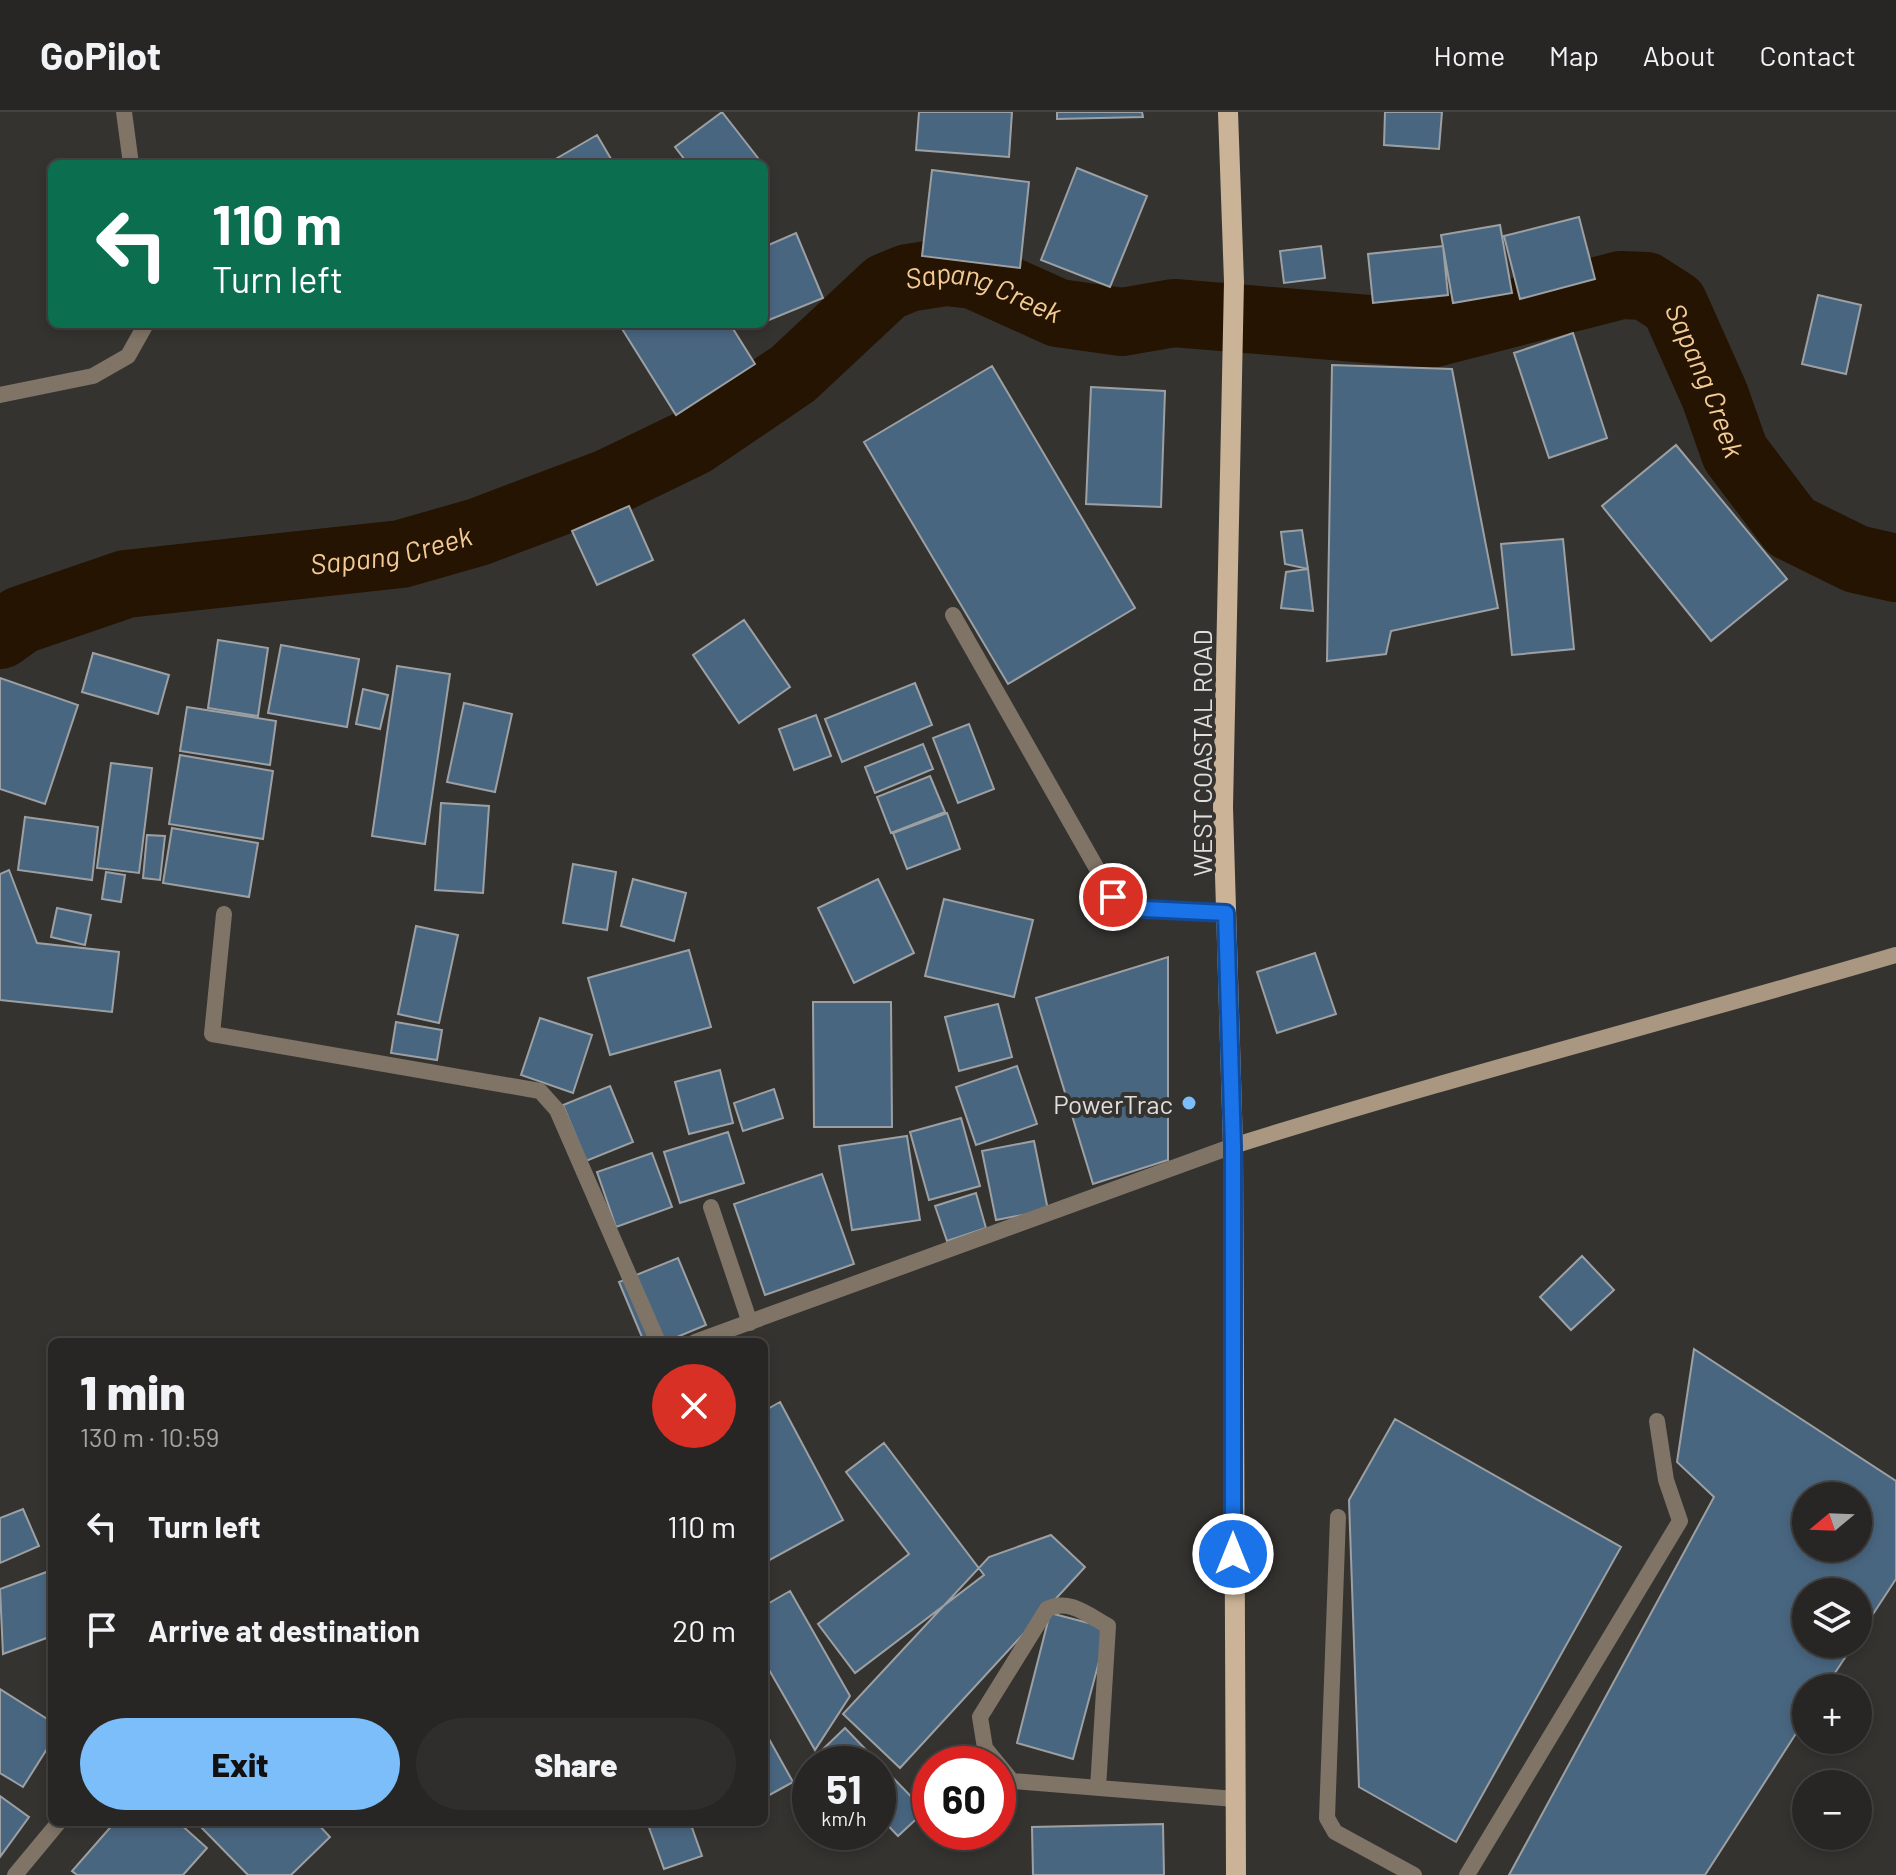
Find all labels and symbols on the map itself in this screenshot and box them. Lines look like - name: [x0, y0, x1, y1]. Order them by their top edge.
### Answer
- water label: Sapang Creek: [903, 255, 1067, 330]
- water label: Sapang Creek: [1659, 298, 1752, 462]
- water label: Sapang Creek: [308, 518, 476, 581]
- street label: WEST COASTAL ROAD: [1186, 629, 1217, 877]
- pin: [1079, 863, 1147, 931]
- place label: PowerTrac: [1053, 1088, 1173, 1119]
- marker: PowerTrac: [1180, 1094, 1198, 1112]
- north arrow: [1792, 1482, 1872, 1562]
- position arrow: [1191, 1512, 1275, 1596]
- speed limit sign: 60: [912, 1746, 1016, 1850]

